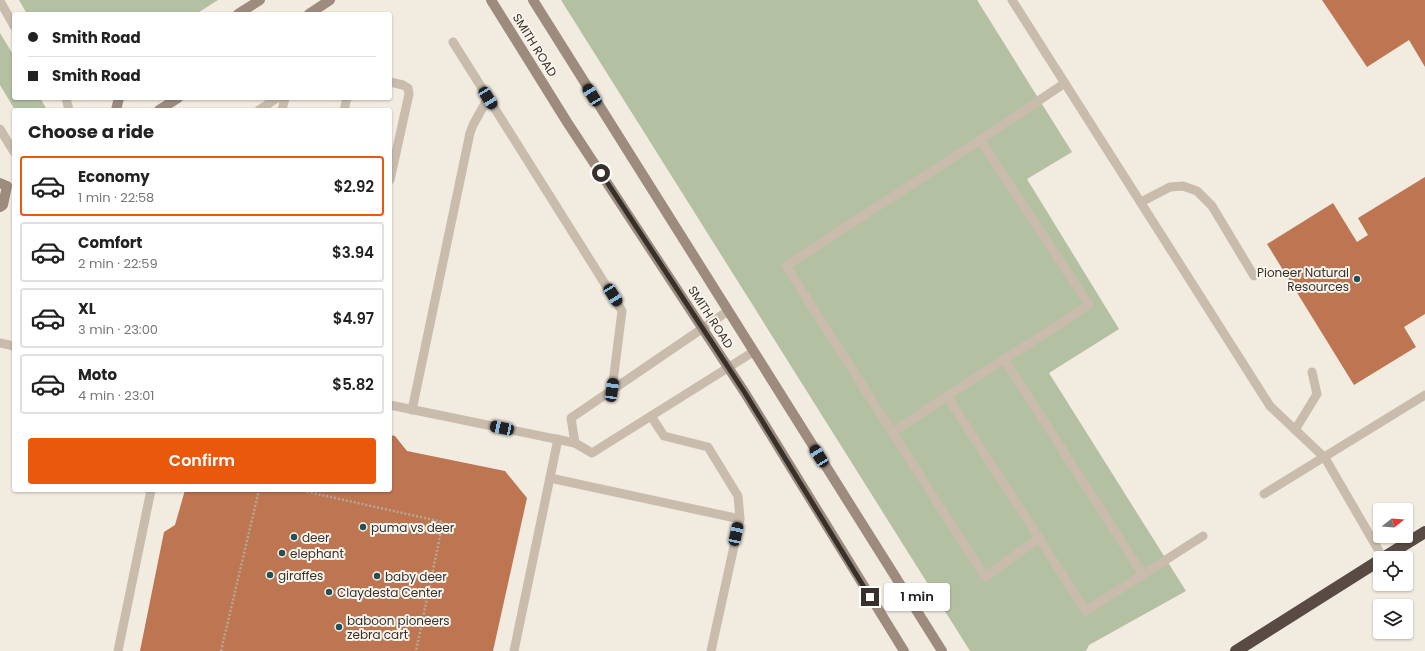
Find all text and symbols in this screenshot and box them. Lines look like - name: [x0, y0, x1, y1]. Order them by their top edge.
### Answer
- street label: SMITH ROAD: [509, 10, 561, 80]
- text: Smith Road: [52, 27, 141, 48]
- text: Smith Road: [52, 65, 141, 86]
- car: [581, 82, 603, 108]
- car: [477, 85, 499, 111]
- text: Choose a ride: [28, 119, 154, 144]
- route start: [592, 164, 610, 182]
- text: Economy: [78, 166, 150, 187]
- icon: car: [30, 168, 66, 204]
- text: $2.92: [334, 176, 374, 197]
- text: 1 min · 22:58: [78, 188, 154, 207]
- text: Comfort: [78, 232, 142, 253]
- icon: car: [30, 234, 66, 270]
- text: $3.94: [332, 242, 374, 263]
- text: 2 min · 22:59: [78, 254, 158, 273]
- place label: Pioneer Natural Resources: [1257, 264, 1349, 295]
- marker: Pioneer Natural Resources: [1352, 274, 1362, 284]
- car: [602, 282, 624, 308]
- street label: SMITH ROAD: [684, 282, 738, 352]
- text: XL: [78, 298, 96, 319]
- icon: car: [30, 300, 66, 336]
- text: $4.97: [333, 308, 374, 329]
- text: 3 min · 23:00: [78, 320, 158, 339]
- text: Moto: [78, 364, 117, 385]
- icon: car: [30, 366, 66, 402]
- text: $5.82: [332, 374, 374, 395]
- car: [604, 377, 620, 403]
- text: 4 min · 23:01: [78, 386, 154, 405]
- car: [489, 420, 515, 436]
- button: Confirm: [28, 438, 376, 484]
- car: [808, 443, 830, 469]
- north arrow: [1373, 503, 1413, 543]
- map controls: [1373, 503, 1413, 639]
- place label: puma vs deer: [371, 519, 455, 536]
- car: [728, 521, 744, 547]
- marker: puma vs deer: [358, 522, 368, 532]
- place label: deer: [302, 529, 330, 546]
- marker: deer: [289, 532, 299, 542]
- place label: elephant: [290, 545, 344, 562]
- marker: elephant: [277, 548, 287, 558]
- button: locate: [1373, 551, 1413, 591]
- place label: giraffes: [278, 567, 323, 584]
- place label: baby deer: [385, 568, 447, 585]
- marker: giraffes: [265, 570, 275, 580]
- marker: baby deer: [372, 571, 382, 581]
- callout: 1 min: [884, 583, 950, 611]
- place label: Claydesta Center: [337, 584, 443, 601]
- marker: Claydesta Center: [324, 587, 334, 597]
- text: 1 min: [900, 587, 934, 606]
- route end: [861, 588, 879, 606]
- button: layers: [1373, 599, 1413, 639]
- place label: baboon pioneers zebra cart: [347, 612, 450, 643]
- marker: baboon pioneers zebra cart: [334, 622, 344, 632]

